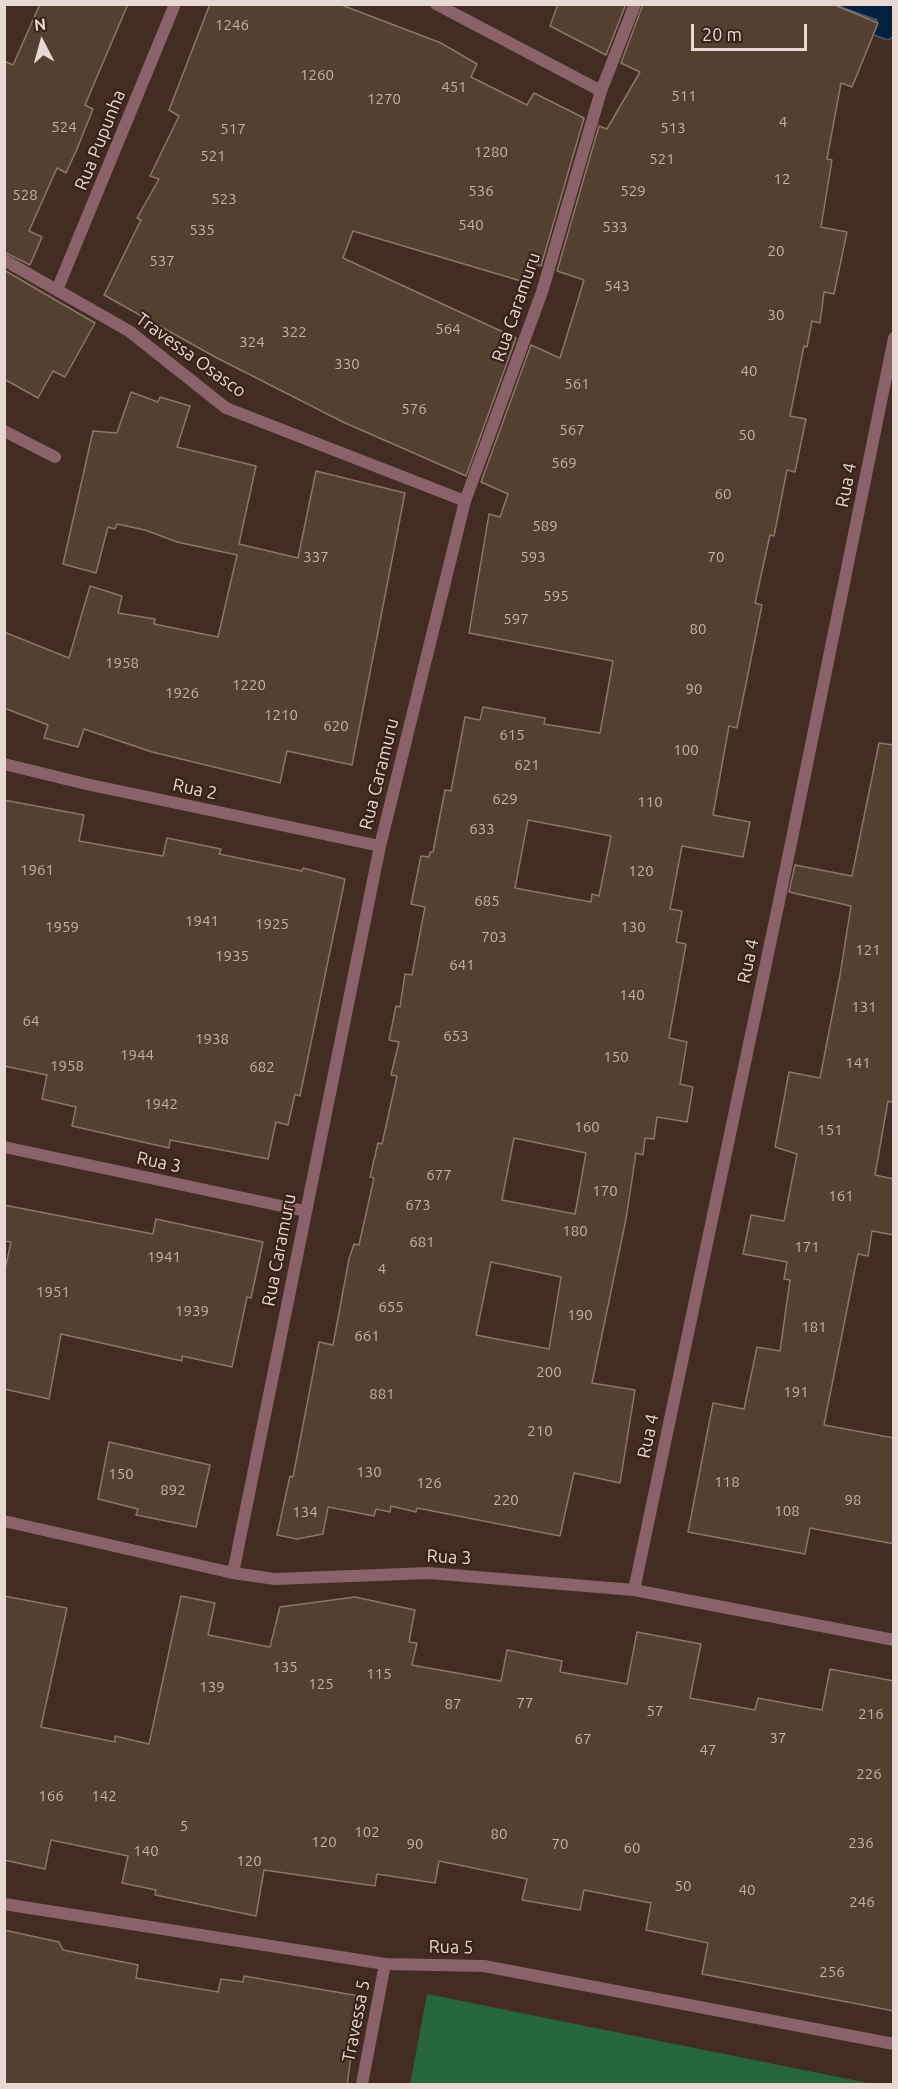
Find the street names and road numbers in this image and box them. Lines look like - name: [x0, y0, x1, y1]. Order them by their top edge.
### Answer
- street label: Rua Pupunha: [70, 87, 130, 193]
- street label: Rua Caramuru: [487, 250, 545, 364]
- street label: Travessa Osasco: [132, 308, 250, 402]
- street label: Rua 4: [831, 461, 861, 509]
- street label: Rua Caramuru: [355, 716, 403, 832]
- street label: Rua 2: [171, 774, 219, 804]
- street label: Rua 4: [733, 937, 763, 985]
- street label: Rua 3: [135, 1147, 183, 1177]
- street label: Rua Caramuru: [258, 1192, 300, 1308]
- street label: Rua 4: [633, 1412, 663, 1460]
- street label: Rua 3: [426, 1545, 472, 1569]
- street label: Rua 5: [428, 1936, 474, 1958]
- street label: Travessa 5: [337, 1978, 375, 2064]

